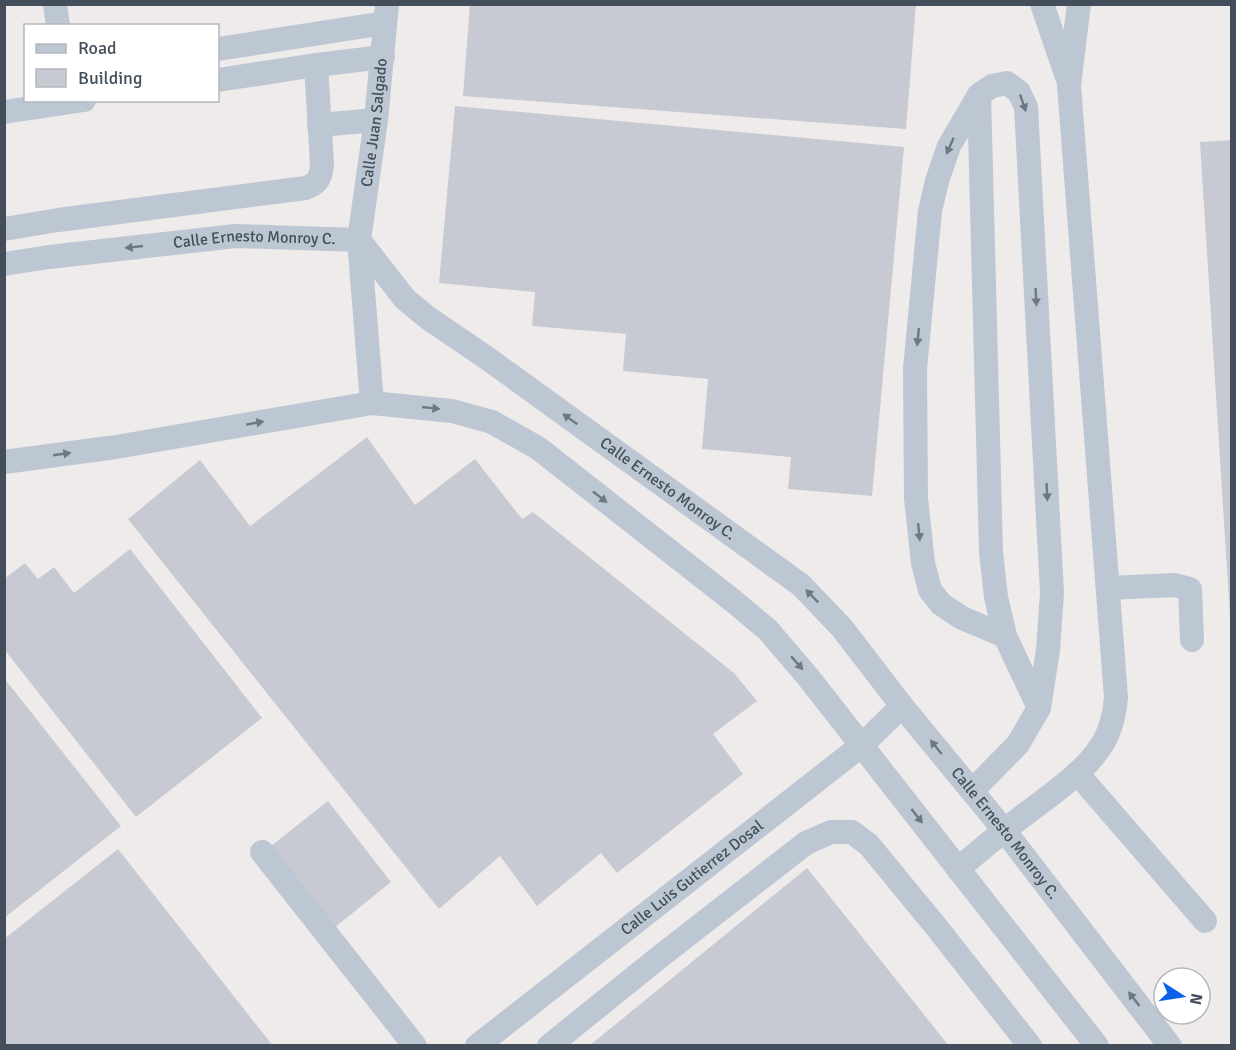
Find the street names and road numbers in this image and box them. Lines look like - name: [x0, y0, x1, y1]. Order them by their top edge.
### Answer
- street label: Calle Juan Salgado: [357, 57, 392, 188]
- street label: Calle Ernesto Monroy C.: [172, 226, 336, 253]
- street label: Calle Ernesto Monroy C.: [596, 433, 740, 545]
- street label: Calle Ernesto Monroy C.: [947, 763, 1064, 903]
- street label: Calle Luis Gutierrez Dosal: [617, 816, 768, 940]

